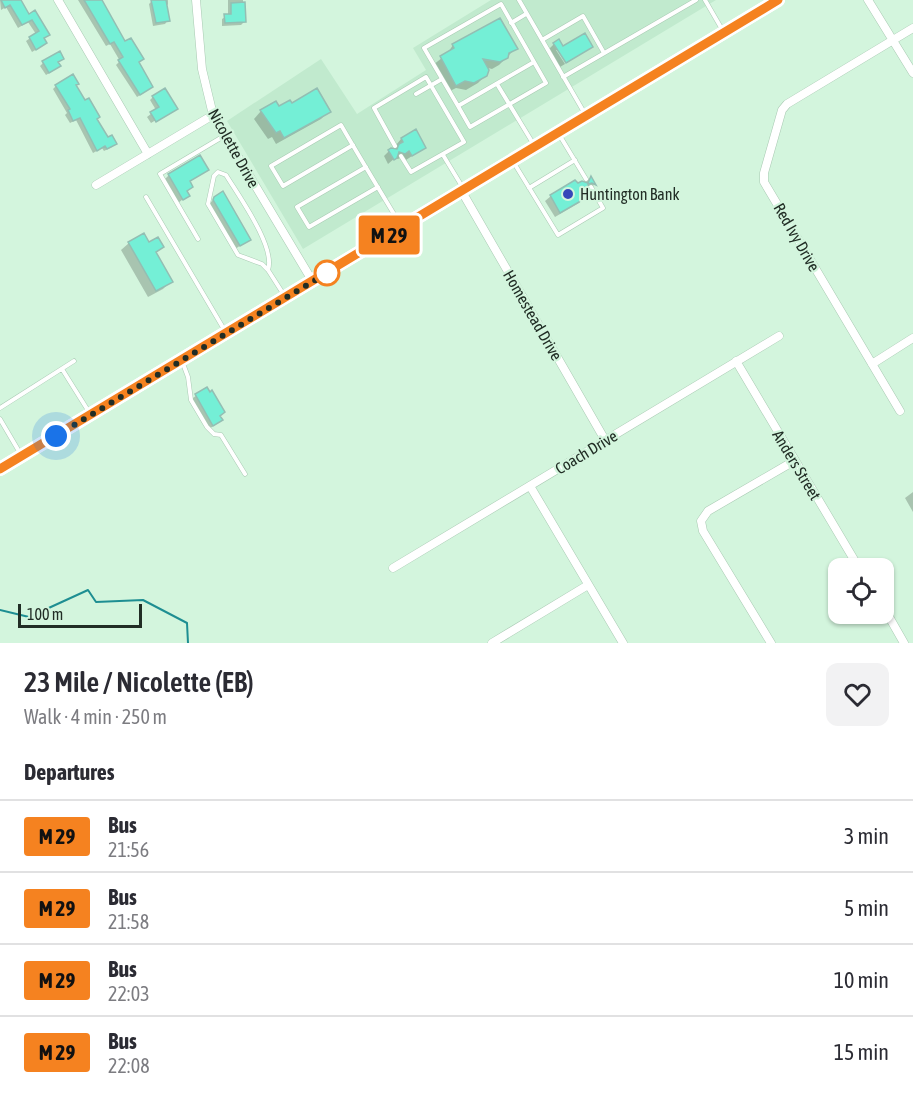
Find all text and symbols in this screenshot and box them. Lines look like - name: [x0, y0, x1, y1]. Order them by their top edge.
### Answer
- street label: Nicolette Drive: [205, 105, 263, 191]
- place label: Huntington Bank: [580, 185, 679, 204]
- marker: Huntington Bank: [561, 187, 575, 201]
- street label: Red Ivy Drive: [769, 200, 824, 275]
- line badge: M 29: [347, 216, 431, 254]
- text: M 29: [371, 223, 407, 247]
- unlabelled marker: [314, 260, 340, 286]
- street label: Homestead Drive: [500, 267, 566, 363]
- your location: [41, 421, 71, 451]
- street label: Coach Drive: [552, 426, 620, 478]
- street label: Anders Street: [769, 427, 825, 503]
- map controls: [828, 558, 894, 624]
- button: locate: [828, 558, 894, 624]
- scale bar: [18, 601, 142, 628]
- text: 100 m: [27, 605, 63, 623]
- button: heart: [826, 663, 889, 726]
- text: 23 Mile / Nicolette (EB): [24, 666, 254, 698]
- text: Walk · 4 min · 250 m: [24, 705, 167, 728]
- text: Departures: [24, 759, 114, 785]
- text: Bus: [108, 812, 137, 838]
- text: 3 min: [844, 823, 889, 849]
- text: M 29: [39, 824, 75, 848]
- text: 21:56: [108, 838, 149, 861]
- text: Bus: [108, 884, 137, 910]
- text: 5 min: [844, 895, 889, 921]
- text: M 29: [39, 896, 75, 920]
- text: 21:58: [108, 910, 149, 933]
- text: Bus: [108, 956, 137, 982]
- text: 10 min: [834, 967, 889, 993]
- text: M 29: [39, 968, 75, 992]
- text: 22:03: [108, 982, 150, 1005]
- text: Bus: [108, 1028, 137, 1054]
- text: 15 min: [834, 1039, 889, 1065]
- text: M 29: [39, 1040, 75, 1064]
- text: 22:08: [108, 1054, 150, 1077]

